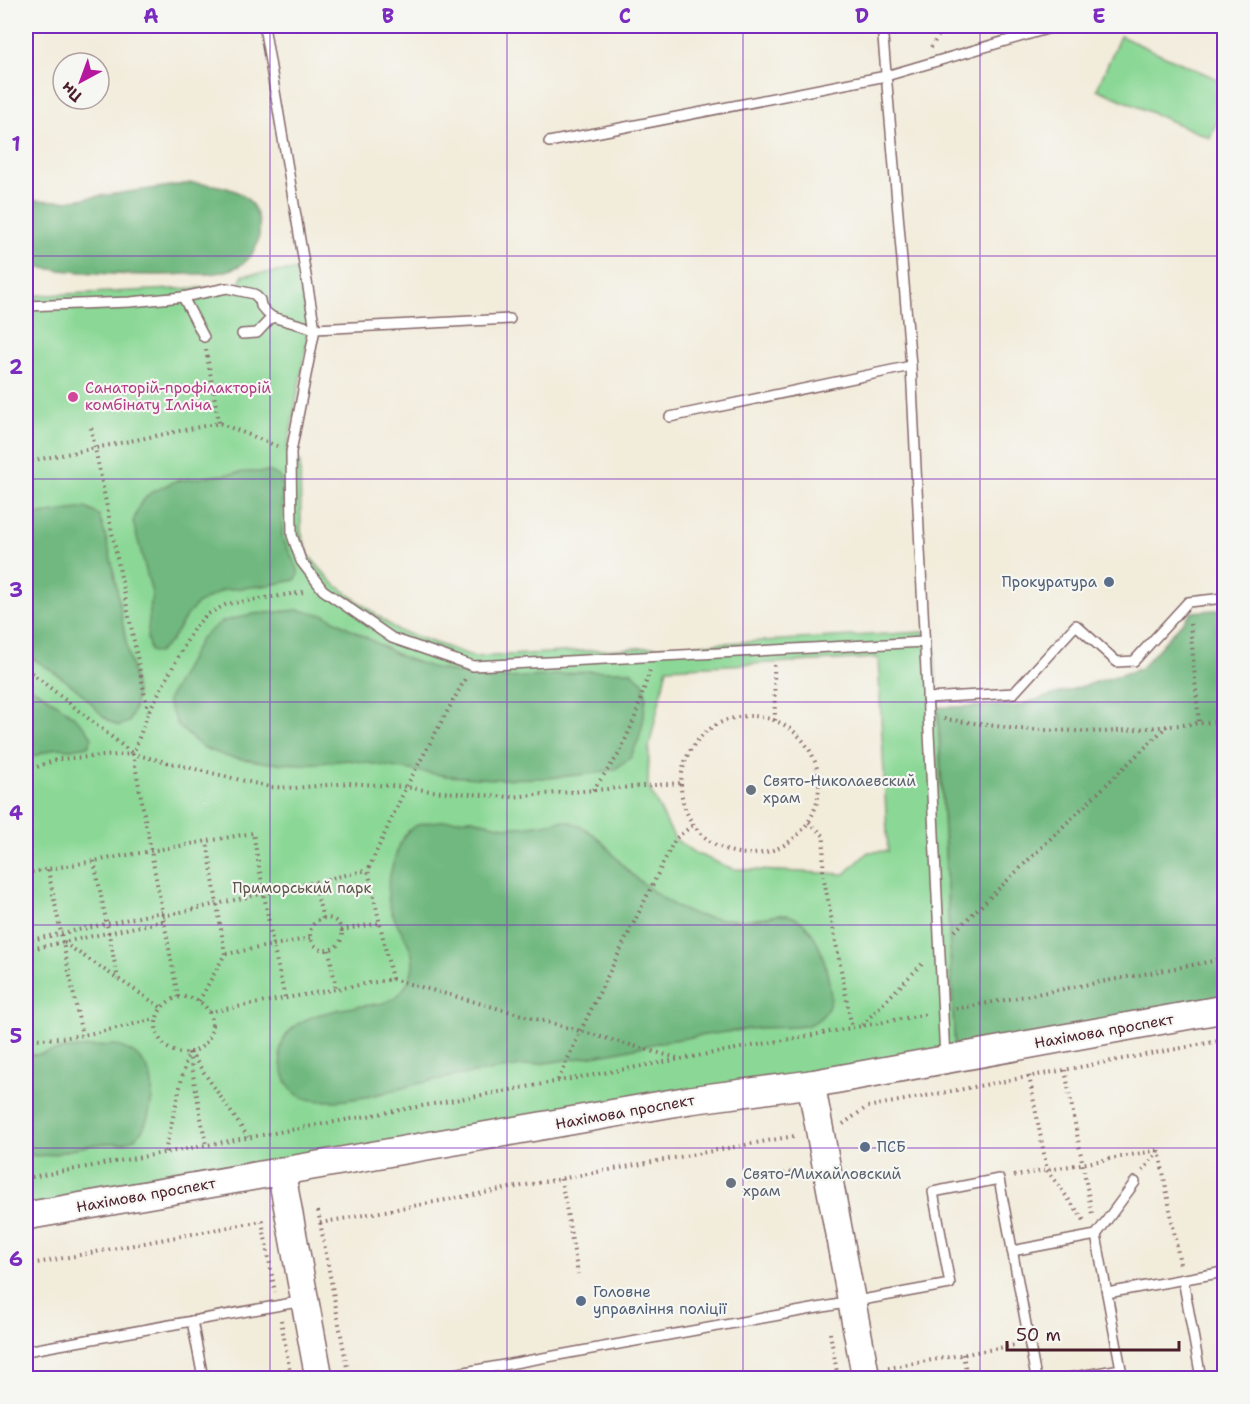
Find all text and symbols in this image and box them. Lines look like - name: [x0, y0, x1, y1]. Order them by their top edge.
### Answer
- text: A: [143, 3, 159, 29]
- text: B: [382, 3, 394, 29]
- text: C: [619, 3, 631, 29]
- text: D: [855, 3, 869, 29]
- text: E: [1092, 3, 1106, 29]
- north arrow: [51, 51, 111, 111]
- text: Пн: [57, 77, 86, 107]
- text: 1: [11, 131, 21, 157]
- text: 2: [9, 354, 23, 380]
- place label: Санаторій-профілакторій комбінату Ілліча: [85, 378, 271, 415]
- marker: Санаторій-профілакторій комбінату Ілліча: [66, 390, 80, 404]
- place label: Прокуратура: [1002, 572, 1098, 592]
- marker: Прокуратура: [1102, 575, 1116, 589]
- text: 3: [9, 577, 23, 603]
- place label: Свято-Николаевский храм: [763, 771, 916, 808]
- marker: Свято-Николаевский храм: [744, 783, 758, 797]
- text: 4: [9, 800, 23, 826]
- park label: Приморський парк: [233, 878, 372, 898]
- street label: Нахімова проспект: [1033, 1009, 1176, 1053]
- text: 5: [10, 1023, 22, 1049]
- street label: Нахімова проспект: [554, 1090, 697, 1134]
- place label: ПСБ: [877, 1137, 906, 1157]
- marker: ПСБ: [858, 1140, 872, 1154]
- place label: Свято-Михайловский храм: [743, 1164, 902, 1201]
- street label: Нахімова проспект: [75, 1173, 218, 1217]
- marker: Свято-Михайловский храм: [724, 1176, 738, 1190]
- text: 6: [9, 1246, 23, 1272]
- place label: Головне управління поліції: [593, 1282, 728, 1319]
- marker: Головне управління поліції: [574, 1294, 588, 1308]
- scale bar: [1007, 1314, 1180, 1352]
- text: 50 m: [1016, 1323, 1061, 1347]

